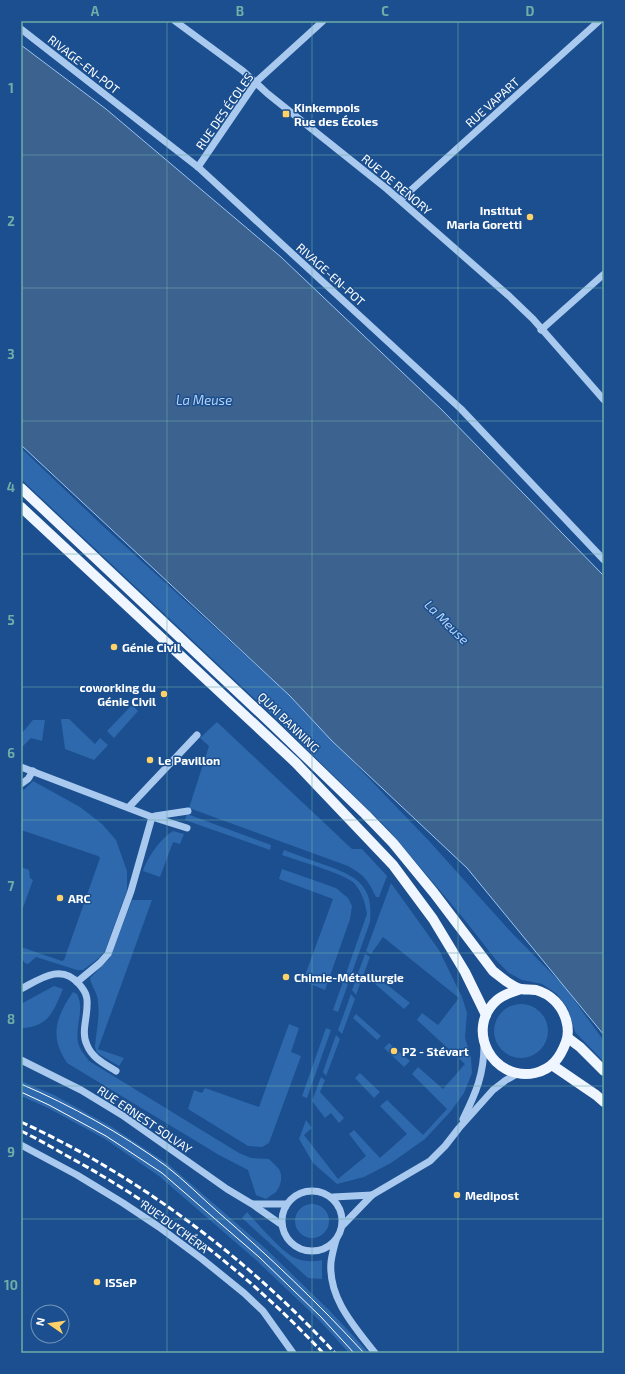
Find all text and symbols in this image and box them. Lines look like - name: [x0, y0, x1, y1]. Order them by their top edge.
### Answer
- text: A: [91, 3, 100, 19]
- text: B: [236, 3, 244, 19]
- text: C: [381, 3, 389, 19]
- text: D: [526, 3, 535, 19]
- street label: RIVAGE-EN-POT: [45, 32, 123, 96]
- street label: RUE DES ÉCOLES: [192, 70, 256, 152]
- street label: RUE VAPART: [462, 74, 522, 130]
- text: 1: [8, 80, 14, 96]
- place label: Kinkempois Rue des Écoles: [294, 100, 378, 128]
- marker: Kinkempois Rue des Écoles: [281, 109, 291, 119]
- street label: RUE DE RENORY: [359, 151, 435, 217]
- place label: Institut Maria Goretti: [447, 203, 522, 231]
- marker: Institut Maria Goretti: [525, 212, 535, 222]
- text: 2: [7, 213, 15, 229]
- street label: RIVAGE-EN-POT: [294, 240, 368, 308]
- text: 3: [7, 346, 15, 362]
- water label: La Meuse: [176, 392, 232, 408]
- text: 4: [7, 479, 15, 495]
- water label: La Meuse: [421, 596, 473, 648]
- text: 5: [7, 612, 15, 628]
- place label: Génie Civil: [122, 640, 181, 654]
- marker: Génie Civil: [109, 642, 119, 652]
- place label: coworking du Génie Civil: [80, 680, 156, 708]
- marker: coworking du Génie Civil: [159, 689, 169, 699]
- street label: QUAI BANNING: [255, 689, 323, 756]
- text: 6: [7, 745, 15, 761]
- place label: Le Pavillon: [158, 753, 220, 767]
- marker: Le Pavillon: [145, 755, 155, 765]
- text: 7: [8, 878, 15, 894]
- place label: ARC: [68, 891, 91, 905]
- marker: ARC: [55, 893, 65, 903]
- place label: Chimie-Métallurgie: [294, 970, 404, 984]
- marker: Chimie-Métallurgie: [281, 972, 291, 982]
- text: 8: [7, 1011, 15, 1027]
- place label: P2 - Stévart: [402, 1044, 469, 1058]
- marker: P2 - Stévart: [389, 1046, 399, 1056]
- street label: RUE ERNEST SOLVAY: [95, 1082, 195, 1156]
- text: 9: [7, 1144, 15, 1160]
- place label: Medipost: [465, 1188, 519, 1202]
- marker: Medipost: [452, 1190, 462, 1200]
- street label: RUE DU CHÉRA: [139, 1197, 212, 1255]
- place label: ISSeP: [105, 1275, 137, 1289]
- text: 10: [4, 1277, 18, 1293]
- marker: ISSeP: [92, 1277, 102, 1287]
- north arrow: [30, 1304, 70, 1344]
- text: N: [33, 1316, 47, 1327]

